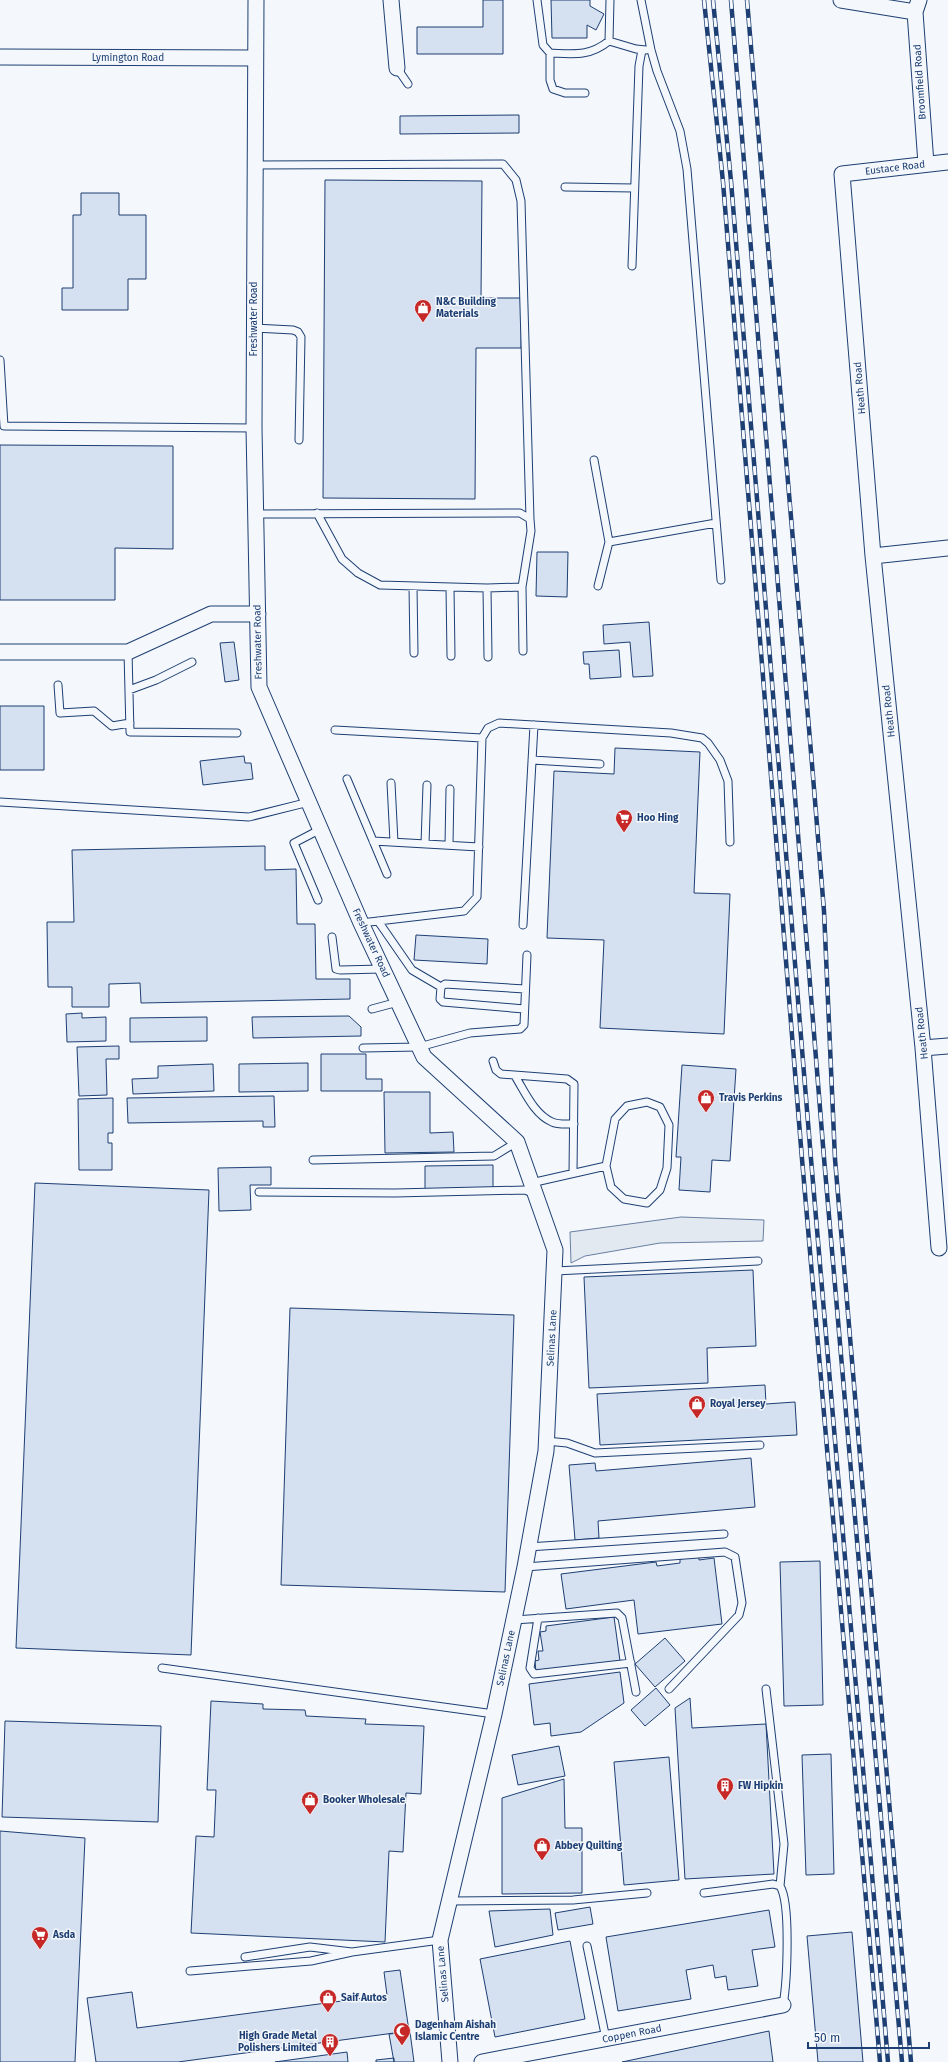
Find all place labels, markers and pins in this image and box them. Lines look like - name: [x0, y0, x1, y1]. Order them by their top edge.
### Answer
- place label: N&C Building Materials: [436, 296, 497, 320]
- shop icon: N&C Building Materials: [413, 298, 433, 323]
- supermarket icon: Hoo Hing: [614, 808, 634, 833]
- place label: Hoo Hing: [637, 812, 679, 824]
- shop icon: Travis Perkins: [696, 1088, 716, 1113]
- place label: Travis Perkins: [719, 1092, 783, 1104]
- shop icon: Royal Jersey: [687, 1394, 707, 1419]
- place label: Royal Jersey: [710, 1398, 766, 1410]
- building icon: FW Hipkin: [715, 1776, 735, 1801]
- place label: FW Hipkin: [738, 1780, 783, 1792]
- shop icon: Booker Wholesale: [300, 1790, 320, 1815]
- place label: Booker Wholesale: [323, 1794, 406, 1806]
- shop icon: Abbey Quilting: [532, 1836, 552, 1861]
- place label: Abbey Quilting: [554, 1840, 623, 1852]
- supermarket icon: Asda: [30, 1925, 50, 1950]
- place label: Asda: [52, 1929, 76, 1941]
- shop icon: Saif Autos: [318, 1988, 338, 2013]
- place label: Saif Autos: [341, 1992, 387, 2004]
- place label: Dagenham Aishah Islamic Centre: [415, 2019, 496, 2043]
- mosque icon: Dagenham Aishah Islamic Centre: [392, 2021, 412, 2046]
- place label: High Grade Metal Polishers Limited: [238, 2030, 317, 2054]
- building icon: High Grade Metal Polishers Limited: [320, 2032, 340, 2057]

